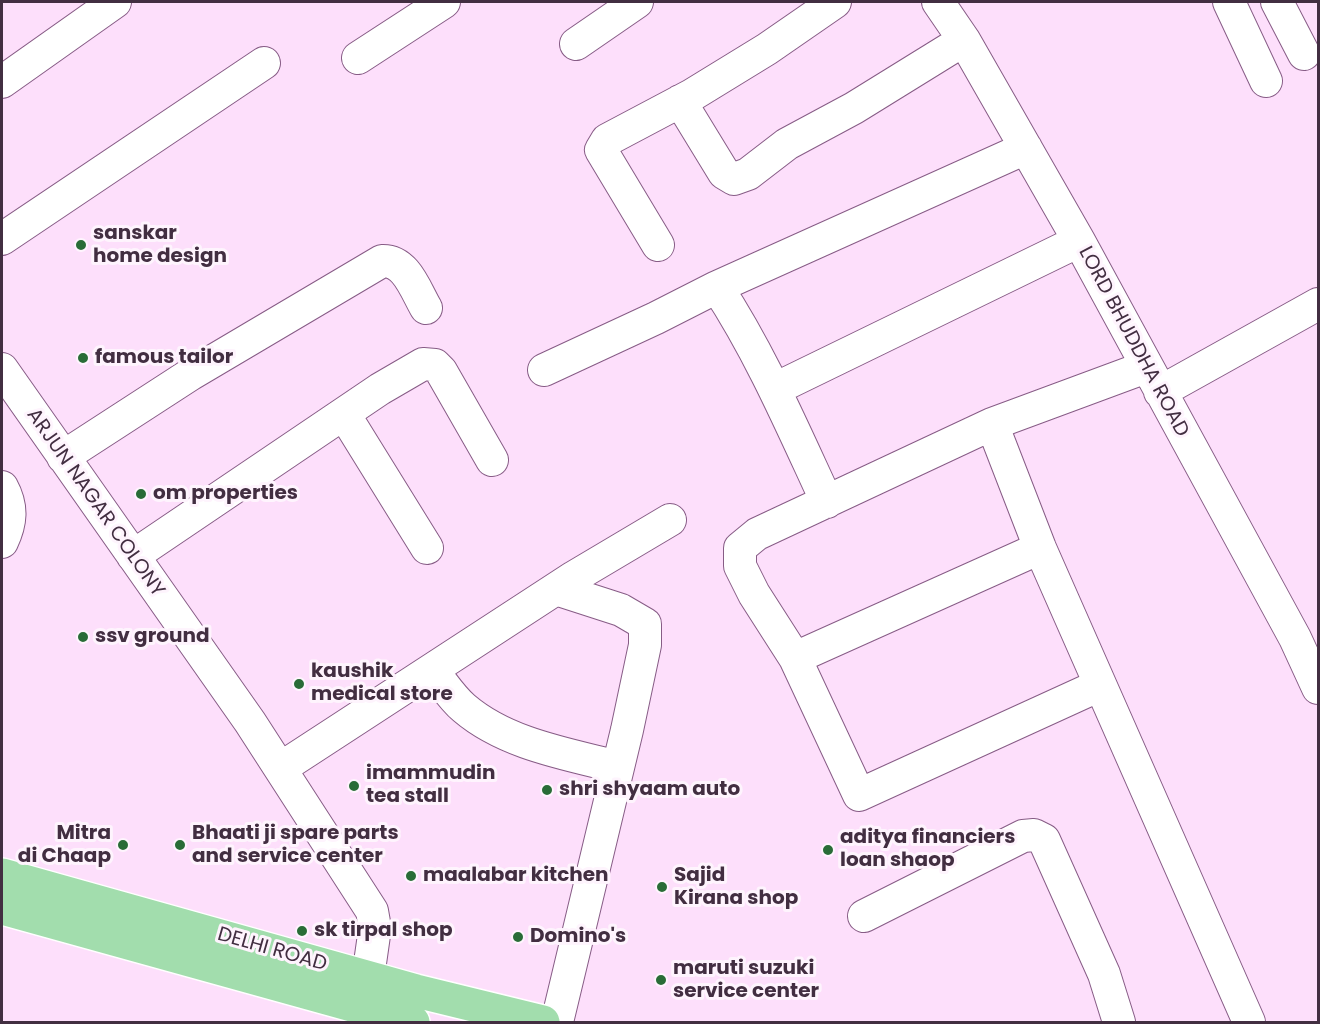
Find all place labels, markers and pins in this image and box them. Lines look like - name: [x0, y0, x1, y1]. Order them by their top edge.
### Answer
- place label: sanskar home design: [93, 222, 227, 269]
- marker: sanskar home design: [74, 238, 88, 252]
- place label: famous tailor: [95, 346, 233, 370]
- marker: famous tailor: [76, 351, 90, 365]
- place label: om properties: [153, 482, 298, 506]
- marker: om properties: [134, 487, 148, 501]
- place label: ssv ground: [95, 625, 209, 649]
- marker: ssv ground: [76, 630, 90, 644]
- place label: kaushik medical store: [311, 660, 453, 707]
- marker: kaushik medical store: [292, 677, 306, 691]
- place label: imammudin tea stall: [366, 762, 495, 809]
- place label: shri shyaam auto: [559, 778, 740, 802]
- marker: imammudin tea stall: [347, 779, 361, 793]
- marker: shri shyaam auto: [540, 783, 554, 797]
- place label: Mitra di Chaap: [18, 822, 111, 869]
- place label: Bhaati ji spare parts and service center: [192, 822, 399, 869]
- place label: aditya financiers loan shaop: [840, 826, 1015, 873]
- marker: Mitra di Chaap: [116, 838, 130, 852]
- marker: Bhaati ji spare parts and service center: [173, 838, 187, 852]
- marker: aditya financiers loan shaop: [821, 843, 835, 857]
- place label: maalabar kitchen: [423, 864, 609, 888]
- place label: Sajid Kirana shop: [674, 864, 798, 911]
- marker: maalabar kitchen: [404, 869, 418, 883]
- marker: Sajid Kirana shop: [655, 880, 669, 894]
- place label: sk tirpal shop: [314, 919, 453, 943]
- marker: sk tirpal shop: [295, 924, 309, 938]
- place label: Domino's: [530, 925, 626, 949]
- marker: Domino's: [511, 930, 525, 944]
- place label: maruti suzuki service center: [673, 957, 819, 1004]
- marker: maruti suzuki service center: [654, 973, 668, 987]

